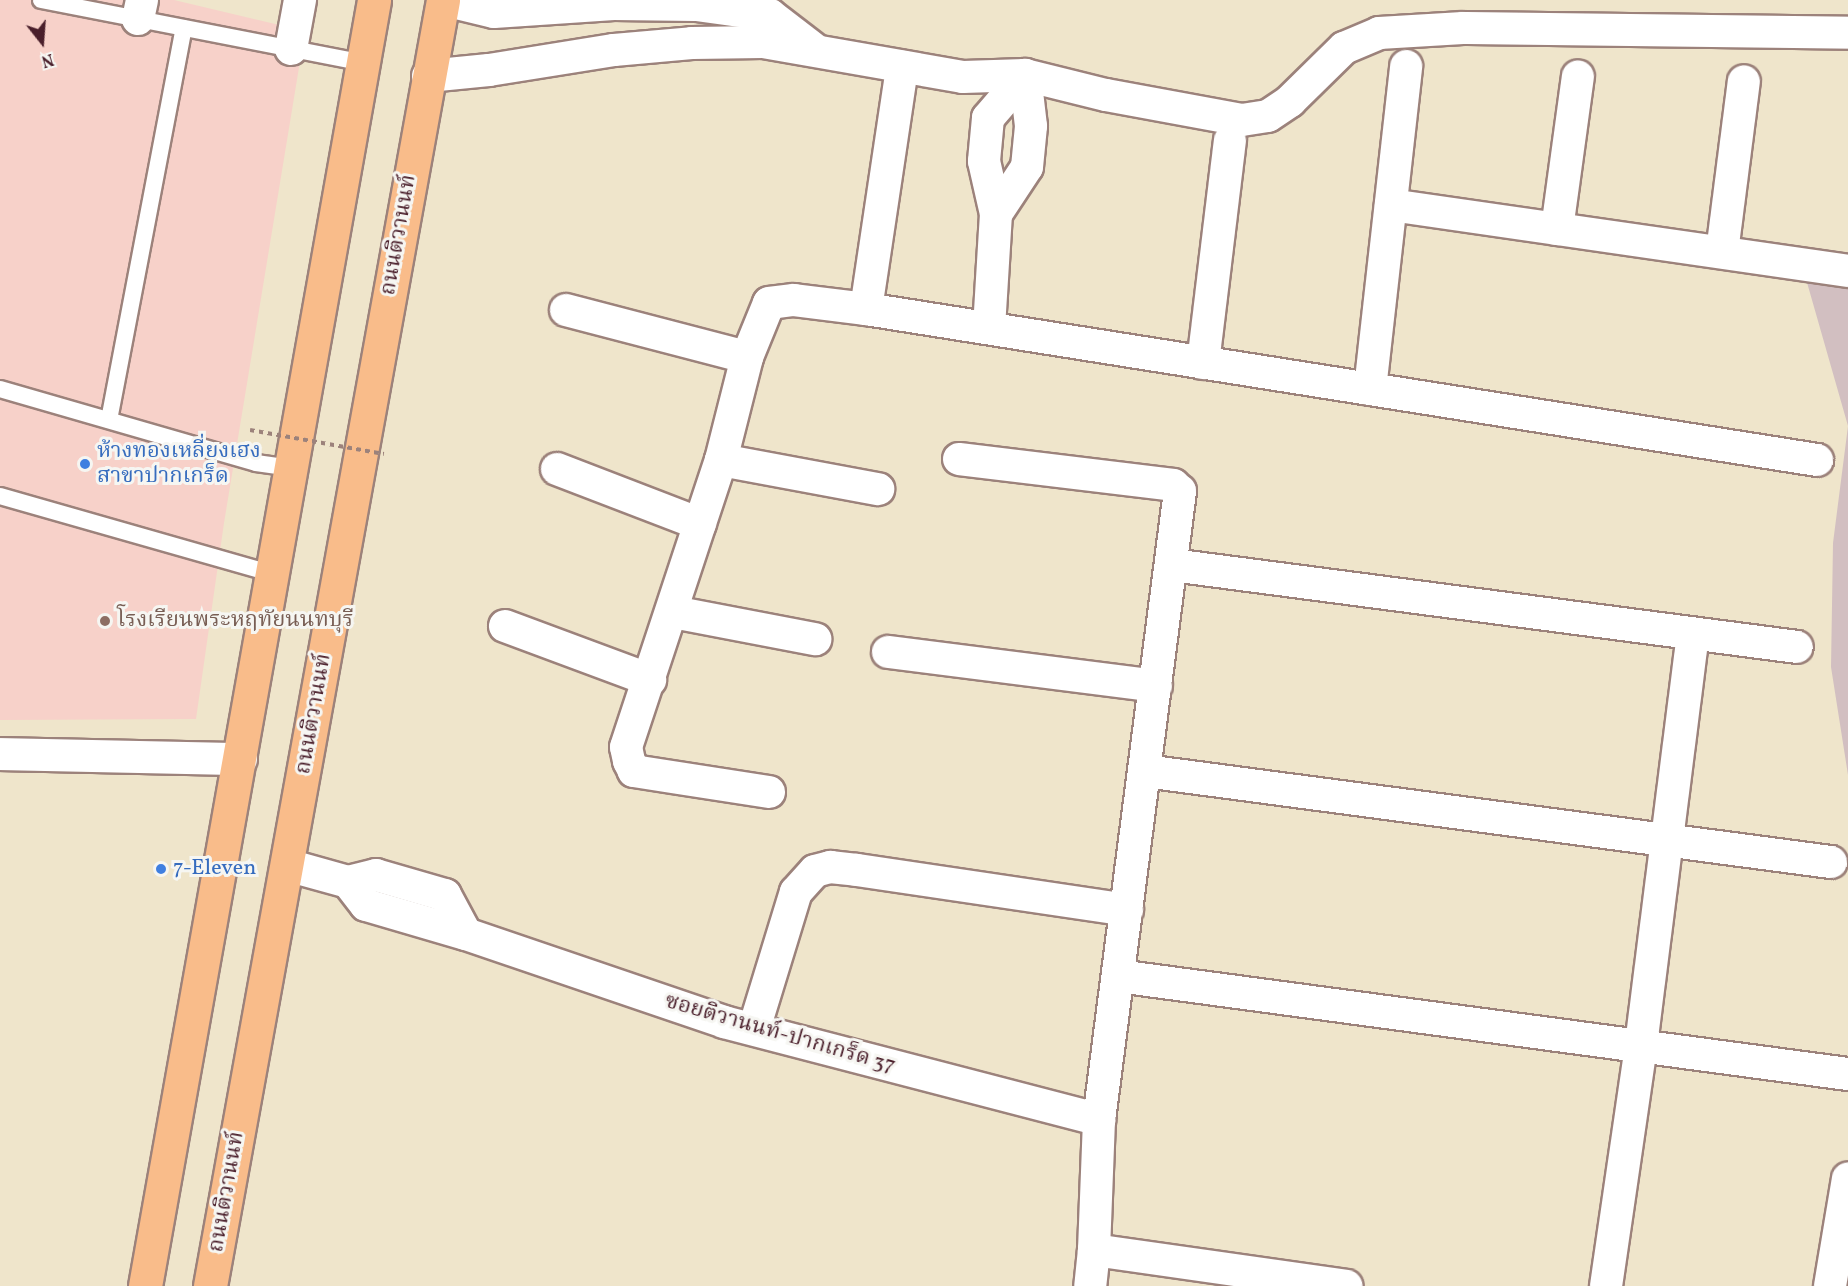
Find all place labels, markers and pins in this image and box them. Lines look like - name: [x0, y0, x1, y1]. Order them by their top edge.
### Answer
- place label: ห้างทองเหลี่ยงเฮง สาขาปากเกร็ด: [97, 438, 261, 490]
- marker: ห้างทองเหลี่ยงเฮง สาขาปากเกร็ด: [78, 457, 92, 471]
- place label: โรงเรียนพระหฤทัยนนทบุรี: [117, 608, 353, 634]
- marker: โรงเรียนพระหฤทัยนนทบุรี: [98, 614, 112, 628]
- place label: 7-Eleven: [173, 856, 256, 882]
- marker: 7-Eleven: [154, 862, 168, 876]

